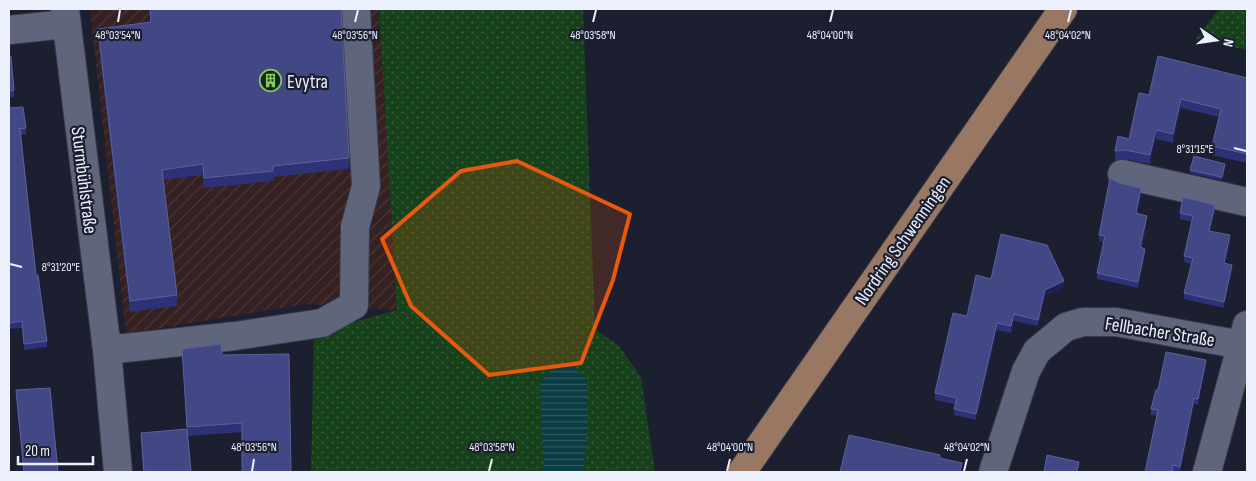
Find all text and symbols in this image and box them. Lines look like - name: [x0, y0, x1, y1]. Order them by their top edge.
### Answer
- north arrow: [1191, 15, 1241, 65]
- text: 48°03'54"N: [95, 28, 141, 43]
- text: 48°03'56"N: [332, 28, 378, 43]
- text: 48°03'58"N: [570, 28, 616, 43]
- text: 48°04'00"N: [807, 28, 853, 43]
- text: 48°04'02"N: [1045, 28, 1091, 43]
- text: N: [1219, 37, 1237, 48]
- building icon: Evytra: [259, 69, 283, 93]
- place label: Evytra: [287, 71, 328, 94]
- street label: Sturmbühlstraße: [66, 125, 101, 235]
- text: 8°31'15"E: [1177, 142, 1214, 157]
- street label: Nordring Schwenningen: [850, 172, 956, 310]
- text: 8°31'20"E: [42, 260, 80, 275]
- street label: Fellbacher Straße: [1103, 312, 1216, 352]
- scale bar: [18, 434, 92, 466]
- text: 48°03'56"N: [231, 440, 277, 455]
- text: 48°03'58"N: [469, 440, 515, 455]
- text: 48°04'00"N: [707, 440, 753, 455]
- text: 48°04'02"N: [944, 440, 990, 455]
- text: 20 m: [25, 442, 50, 461]

